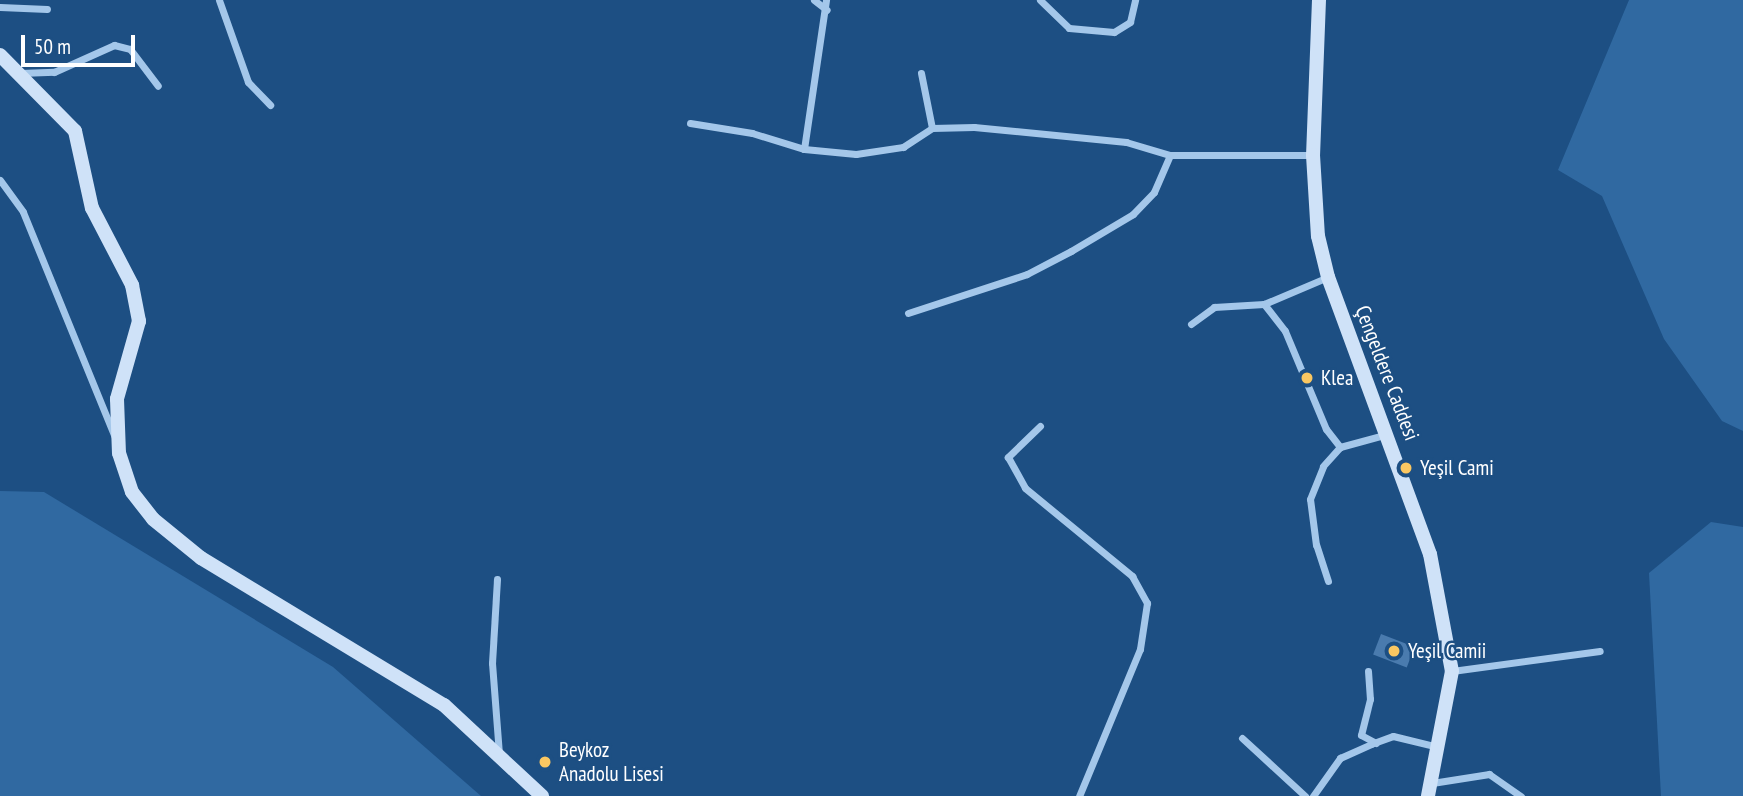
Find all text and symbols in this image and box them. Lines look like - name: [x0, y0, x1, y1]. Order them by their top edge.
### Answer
- scale bar: [24, 21, 138, 65]
- text: 50 m: [34, 33, 71, 60]
- street label: Çengeldere Caddesi: [1350, 302, 1424, 444]
- place label: Klea: [1321, 365, 1353, 391]
- marker: Klea: [1299, 370, 1315, 386]
- place label: Yeşil Cami: [1420, 455, 1494, 481]
- marker: Yeşil Cami: [1398, 460, 1414, 476]
- place label: Yeşil Camii: [1408, 638, 1486, 664]
- marker: Yeşil Camii: [1386, 643, 1402, 659]
- place label: Beykoz Anadolu Lisesi: [559, 737, 664, 787]
- marker: Beykoz Anadolu Lisesi: [537, 754, 553, 770]

